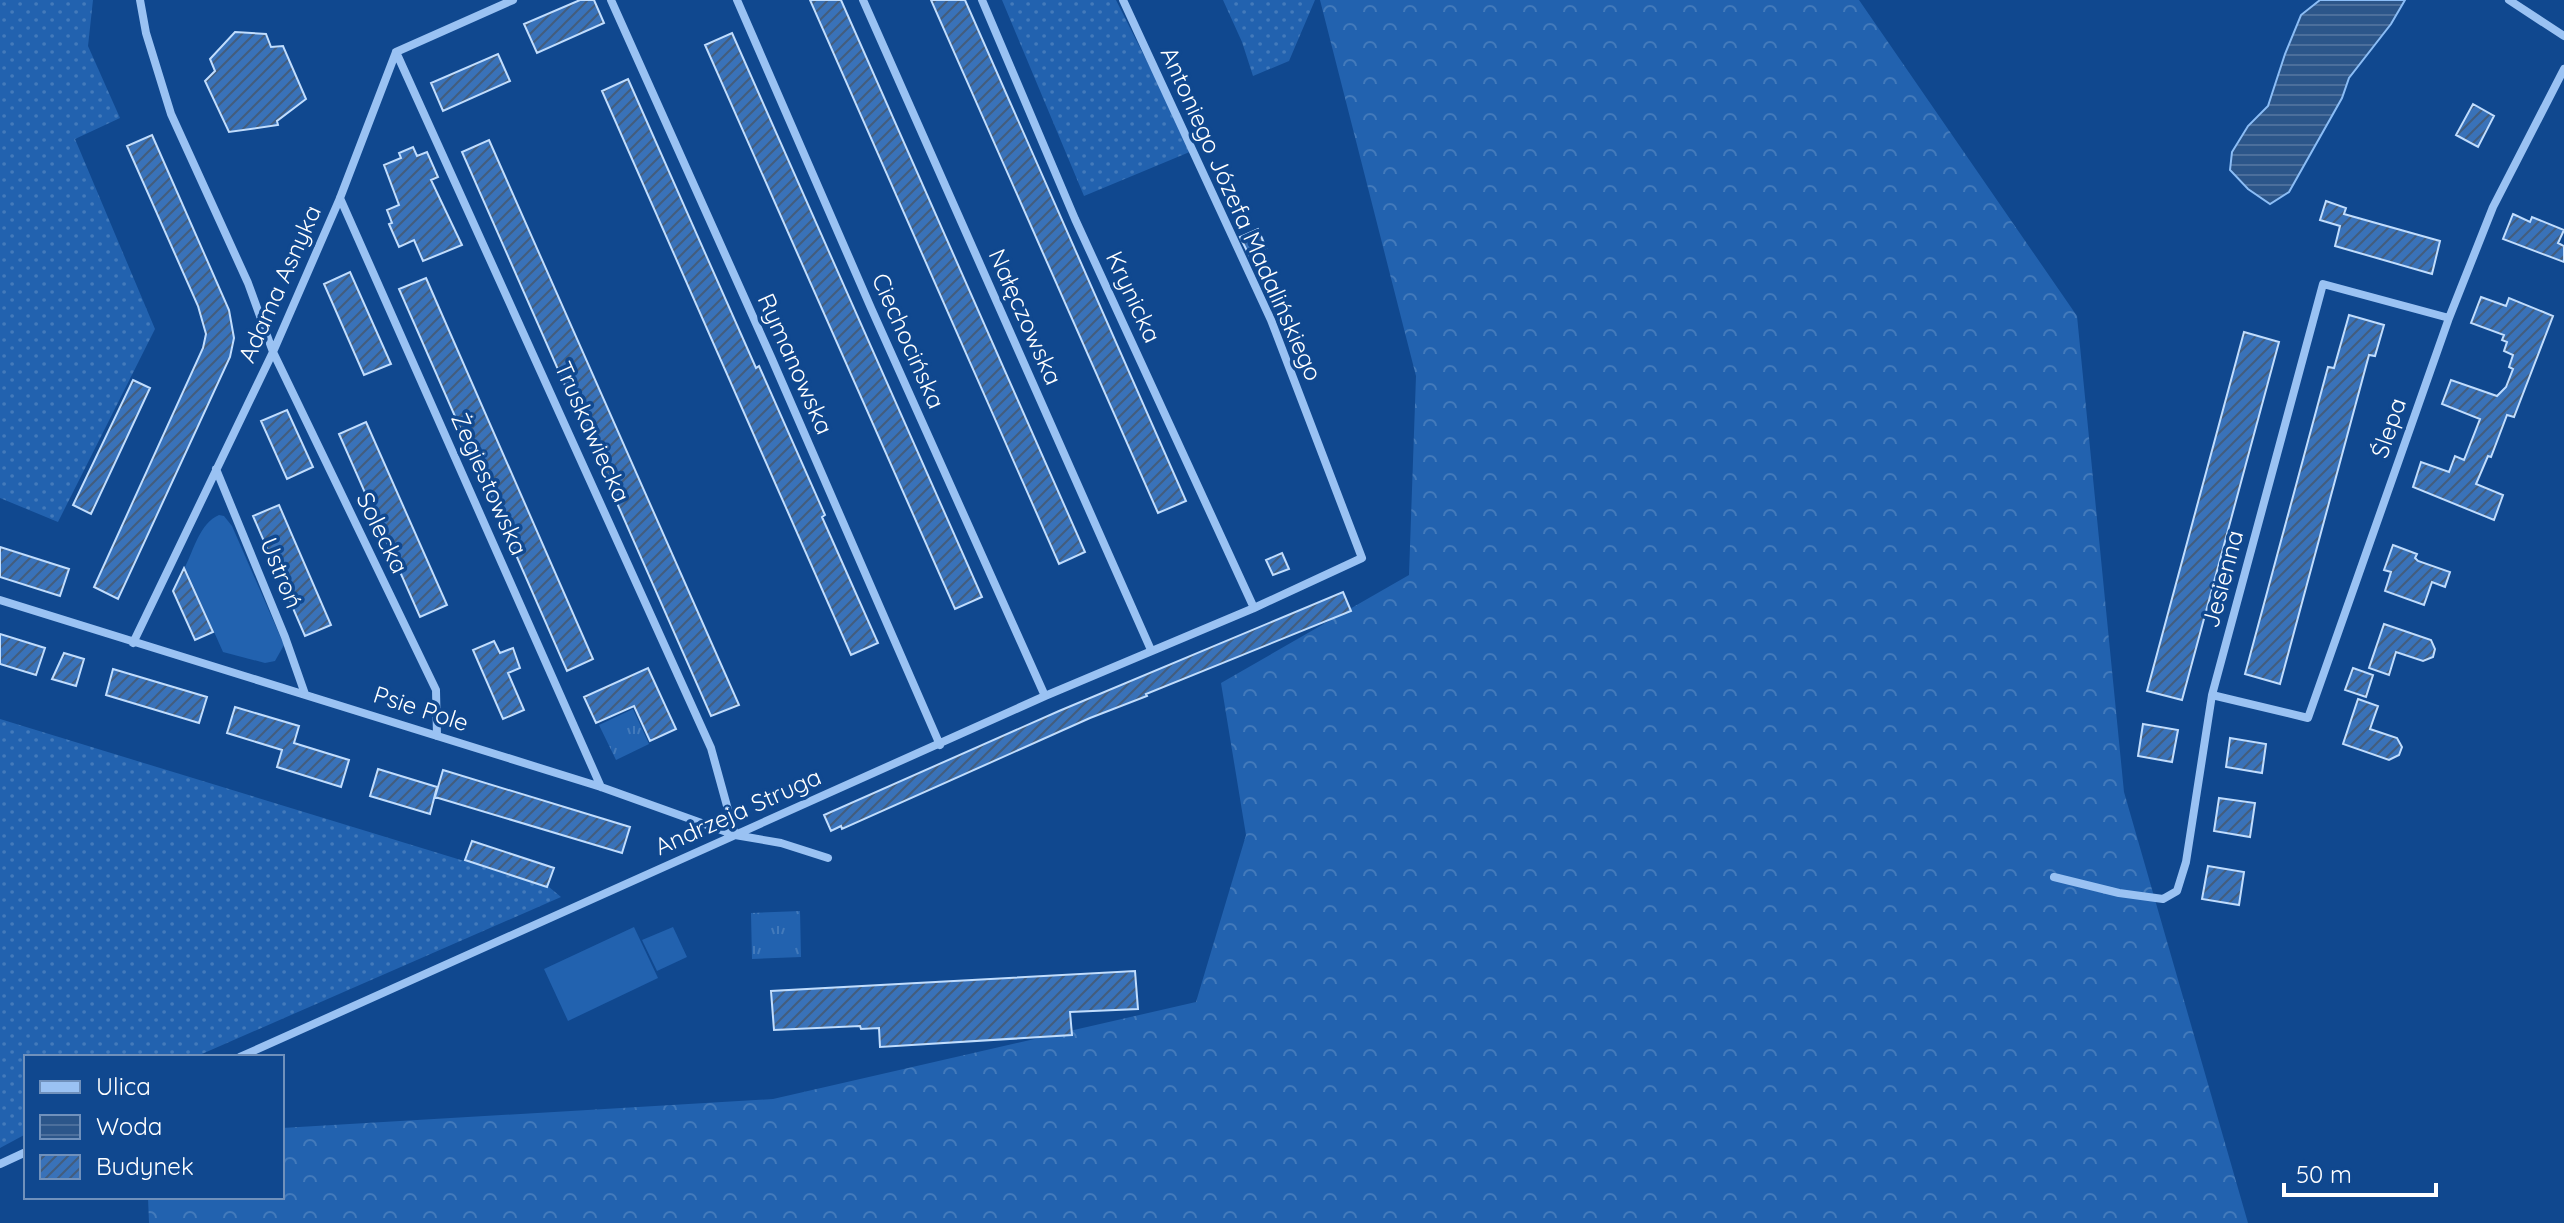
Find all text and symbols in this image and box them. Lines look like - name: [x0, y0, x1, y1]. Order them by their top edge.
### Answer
- street label: Antoniego Józefa Madalińskiego: [1155, 42, 1329, 385]
- street label: Adama Asnyka: [231, 200, 327, 367]
- street label: Nałęczowska: [983, 244, 1069, 389]
- street label: Krynicka: [1100, 246, 1168, 347]
- street label: Ciechocińska: [866, 268, 952, 413]
- street label: Rymanowska: [752, 289, 840, 439]
- street label: Truskawiecka: [549, 357, 637, 507]
- street label: Ślepa: [2364, 394, 2412, 462]
- street label: Żegiestowska: [445, 408, 535, 559]
- street label: Solecka: [350, 487, 415, 578]
- street label: Jesienna: [2195, 527, 2249, 631]
- street label: Ustroń: [254, 533, 310, 612]
- street label: Psie Pole: [370, 679, 473, 737]
- street label: Andrzeja Struga: [650, 761, 826, 861]
- legend: [24, 1055, 284, 1199]
- text: Ulica: [96, 1071, 151, 1101]
- text: Woda: [96, 1111, 162, 1141]
- scale bar: [2284, 1147, 2436, 1197]
- text: Budynek: [96, 1151, 194, 1181]
- text: 50 m: [2296, 1159, 2352, 1189]

